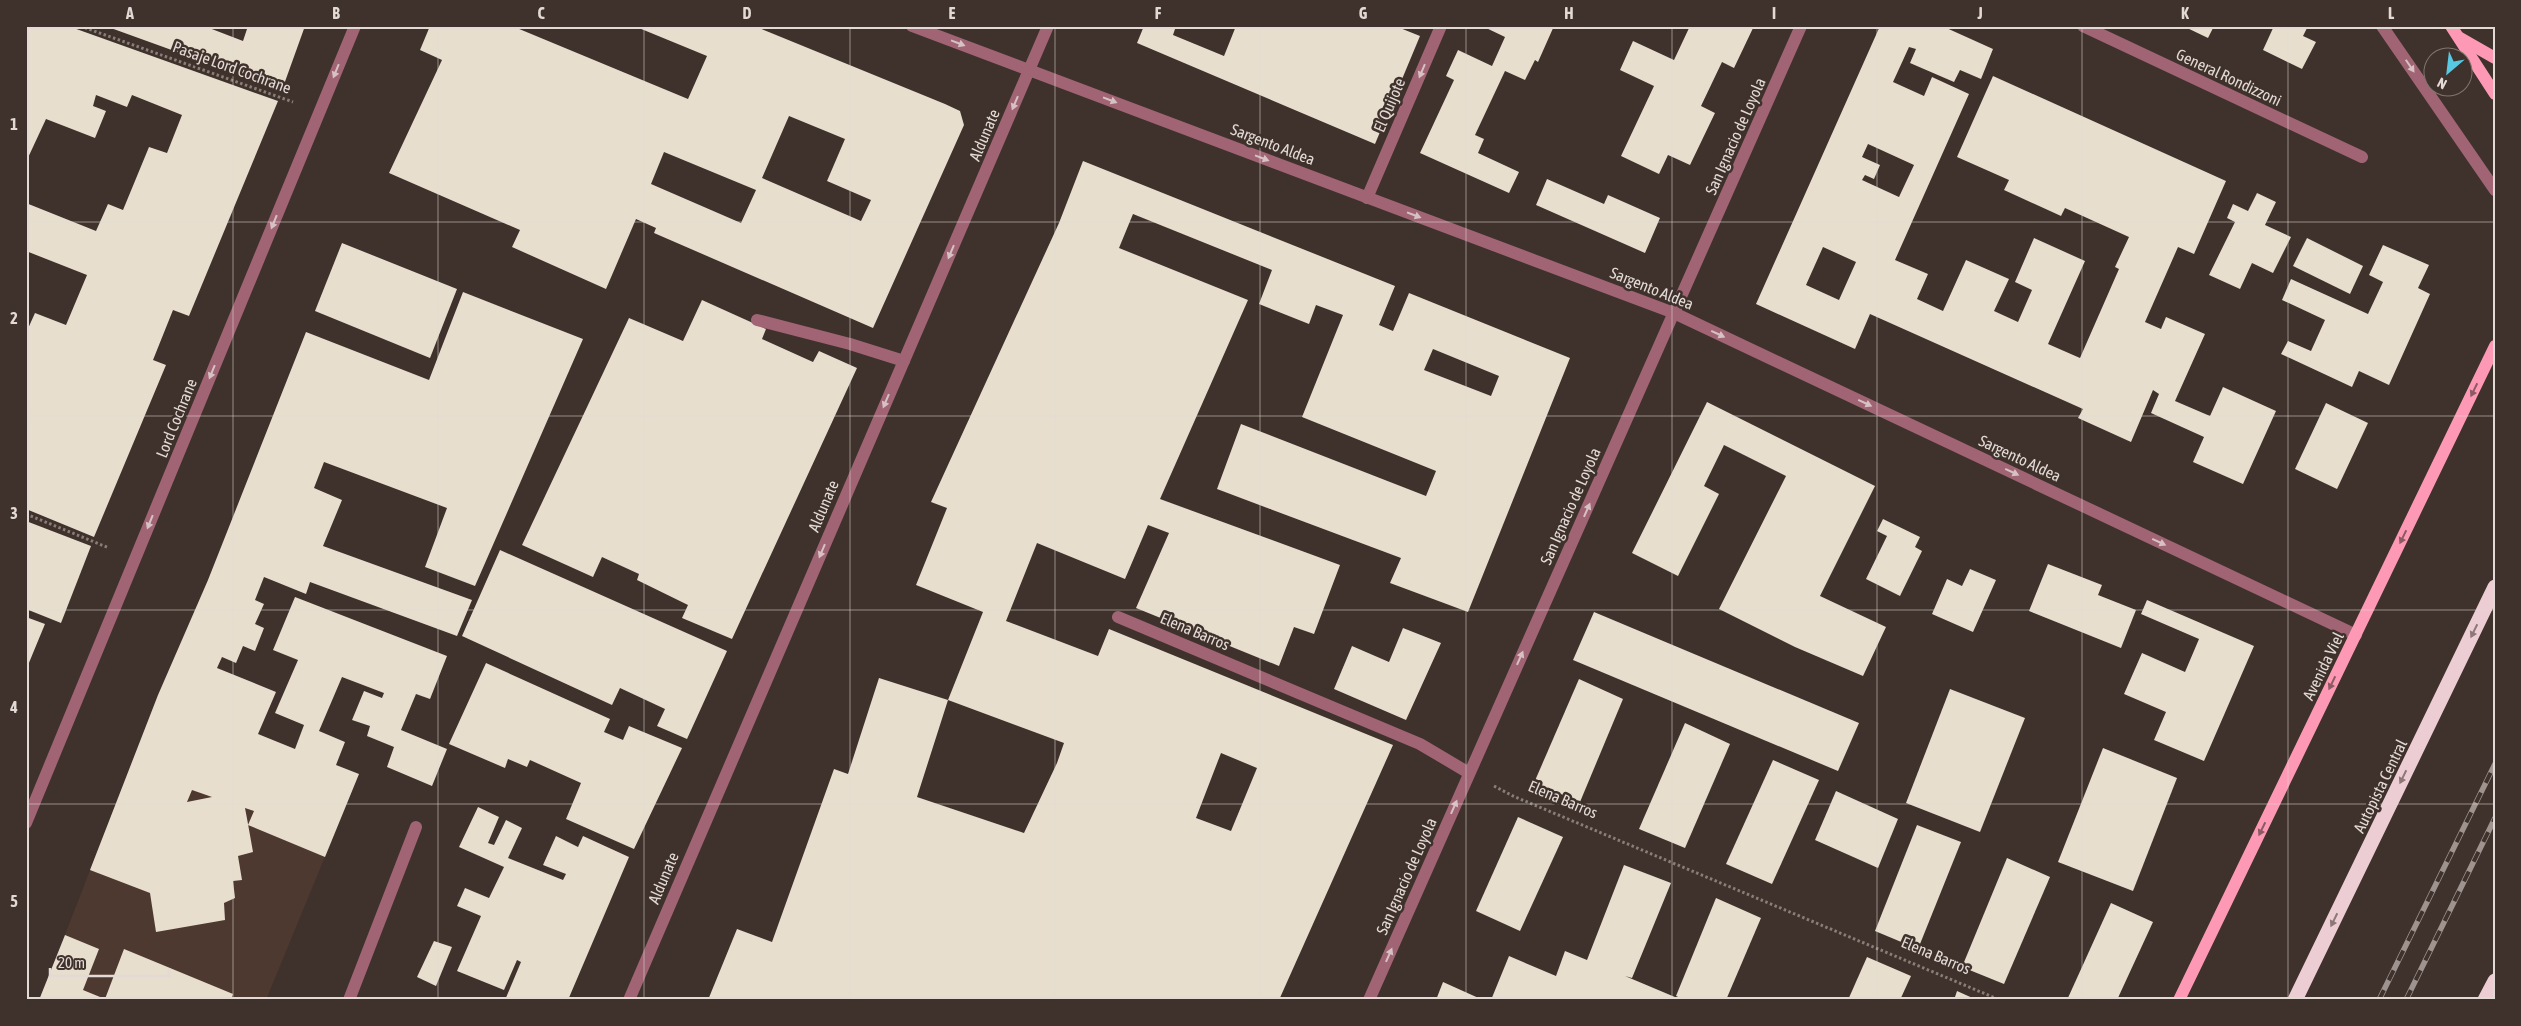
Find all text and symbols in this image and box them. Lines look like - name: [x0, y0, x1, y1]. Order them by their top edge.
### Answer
- text: A: [125, 4, 134, 22]
- text: B: [332, 4, 340, 22]
- text: C: [537, 4, 545, 22]
- text: D: [743, 4, 752, 22]
- text: E: [949, 4, 956, 22]
- text: F: [1155, 4, 1162, 22]
- text: G: [1359, 4, 1368, 22]
- text: H: [1564, 4, 1574, 22]
- text: I: [1772, 4, 1776, 22]
- text: J: [1976, 4, 1983, 22]
- text: K: [2181, 4, 2189, 22]
- text: L: [2388, 4, 2395, 22]
- street label: Pasaje Lord Cochrane: [170, 37, 294, 98]
- one-way arrow: [951, 39, 966, 47]
- street label: General Rondizzoni: [2174, 45, 2284, 109]
- north arrow: [2424, 48, 2474, 98]
- one-way arrow: [2405, 60, 2415, 73]
- one-way arrow: [332, 64, 340, 78]
- one-way arrow: [1417, 64, 1425, 78]
- text: N: [2434, 74, 2449, 92]
- street label: El Quijote: [1370, 75, 1409, 135]
- street label: San Ignacio de Loyola: [1701, 75, 1770, 198]
- one-way arrow: [1011, 96, 1019, 110]
- one-way arrow: [1103, 97, 1117, 105]
- street label: Aldunate: [965, 107, 1003, 163]
- text: 1: [10, 115, 18, 133]
- street label: Sargento Aldea: [1228, 120, 1317, 169]
- one-way arrow: [1255, 154, 1270, 162]
- one-way arrow: [1407, 211, 1422, 219]
- one-way arrow: [270, 214, 278, 229]
- one-way arrow: [946, 245, 954, 259]
- street label: Sargento Aldea: [1607, 263, 1696, 314]
- text: 2: [10, 309, 18, 327]
- one-way arrow: [1711, 330, 1725, 338]
- one-way arrow: [208, 365, 216, 379]
- street label: Lord Cochrane: [152, 376, 200, 460]
- one-way arrow: [2469, 383, 2477, 397]
- one-way arrow: [882, 394, 890, 408]
- one-way arrow: [1858, 399, 1872, 407]
- street label: Sargento Aldea: [1976, 431, 2064, 486]
- street label: San Ignacio de Loyola: [1536, 445, 1605, 568]
- one-way arrow: [2005, 469, 2019, 477]
- street label: Aldunate: [804, 478, 842, 534]
- one-way arrow: [1583, 503, 1591, 517]
- text: 3: [10, 504, 18, 522]
- one-way arrow: [146, 515, 154, 529]
- one-way arrow: [2399, 529, 2407, 544]
- one-way arrow: [2152, 538, 2166, 546]
- one-way arrow: [818, 544, 826, 559]
- street label: Elena Barros: [1158, 608, 1233, 654]
- one-way arrow: [2469, 623, 2478, 638]
- street label: Avenida Viel: [2299, 628, 2347, 703]
- one-way arrow: [1517, 651, 1525, 665]
- one-way arrow: [2328, 676, 2336, 690]
- text: 4: [9, 698, 18, 716]
- street label: Autopista Central: [2350, 736, 2412, 836]
- one-way arrow: [2399, 770, 2407, 784]
- street label: Elena Barros: [1526, 776, 1601, 822]
- one-way arrow: [1451, 800, 1459, 814]
- street label: San Ignacio de Loyola: [1372, 815, 1441, 938]
- one-way arrow: [2257, 822, 2265, 836]
- street label: Aldunate: [644, 850, 682, 906]
- text: 5: [10, 892, 18, 910]
- one-way arrow: [2330, 912, 2338, 927]
- street label: Elena Barros: [1899, 932, 1974, 978]
- scale bar: [50, 946, 169, 978]
- one-way arrow: [1385, 948, 1393, 962]
- text: 20 m: [58, 954, 85, 971]

